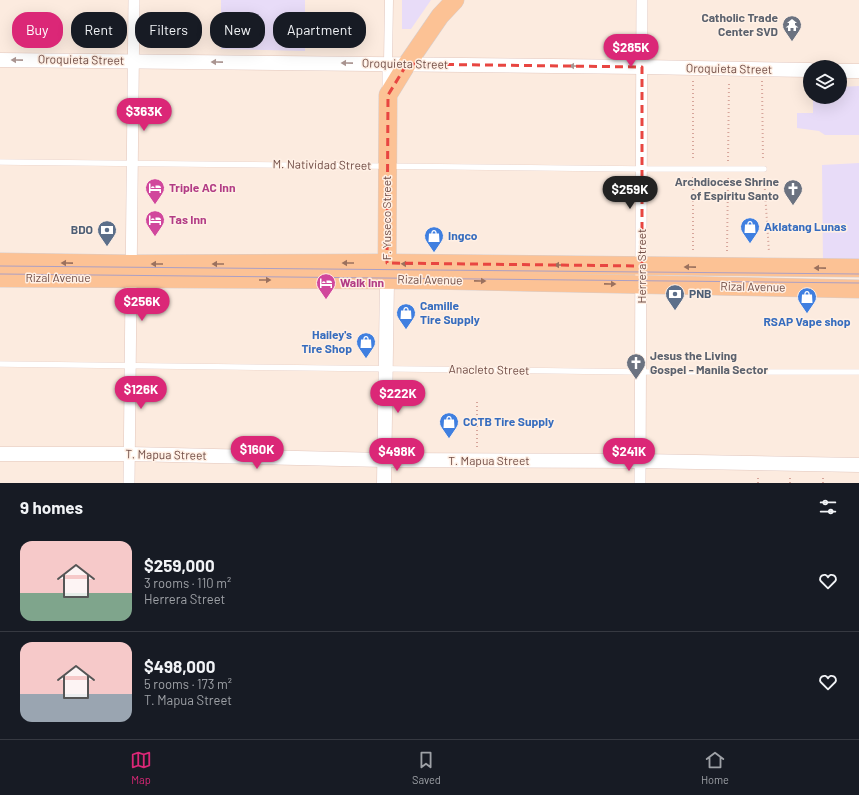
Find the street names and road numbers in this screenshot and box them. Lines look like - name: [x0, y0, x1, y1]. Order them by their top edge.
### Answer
- street label: Oroquieta Street: [38, 51, 124, 67]
- street label: Oroquieta Street: [362, 55, 448, 71]
- street label: Oroquieta Street: [686, 60, 772, 76]
- street label: M. Natividad Street: [272, 156, 372, 172]
- street label: F. Yuseco Street: [379, 176, 393, 260]
- street label: Herrera Street: [634, 229, 648, 303]
- street label: Rizal Avenue: [25, 270, 91, 284]
- street label: Rizal Avenue: [397, 271, 463, 287]
- street label: Rizal Avenue: [720, 278, 786, 294]
- street label: Anacleto Street: [448, 361, 530, 377]
- street label: T. Mapua Street: [125, 446, 207, 462]
- street label: T. Mapua Street: [448, 453, 530, 467]

